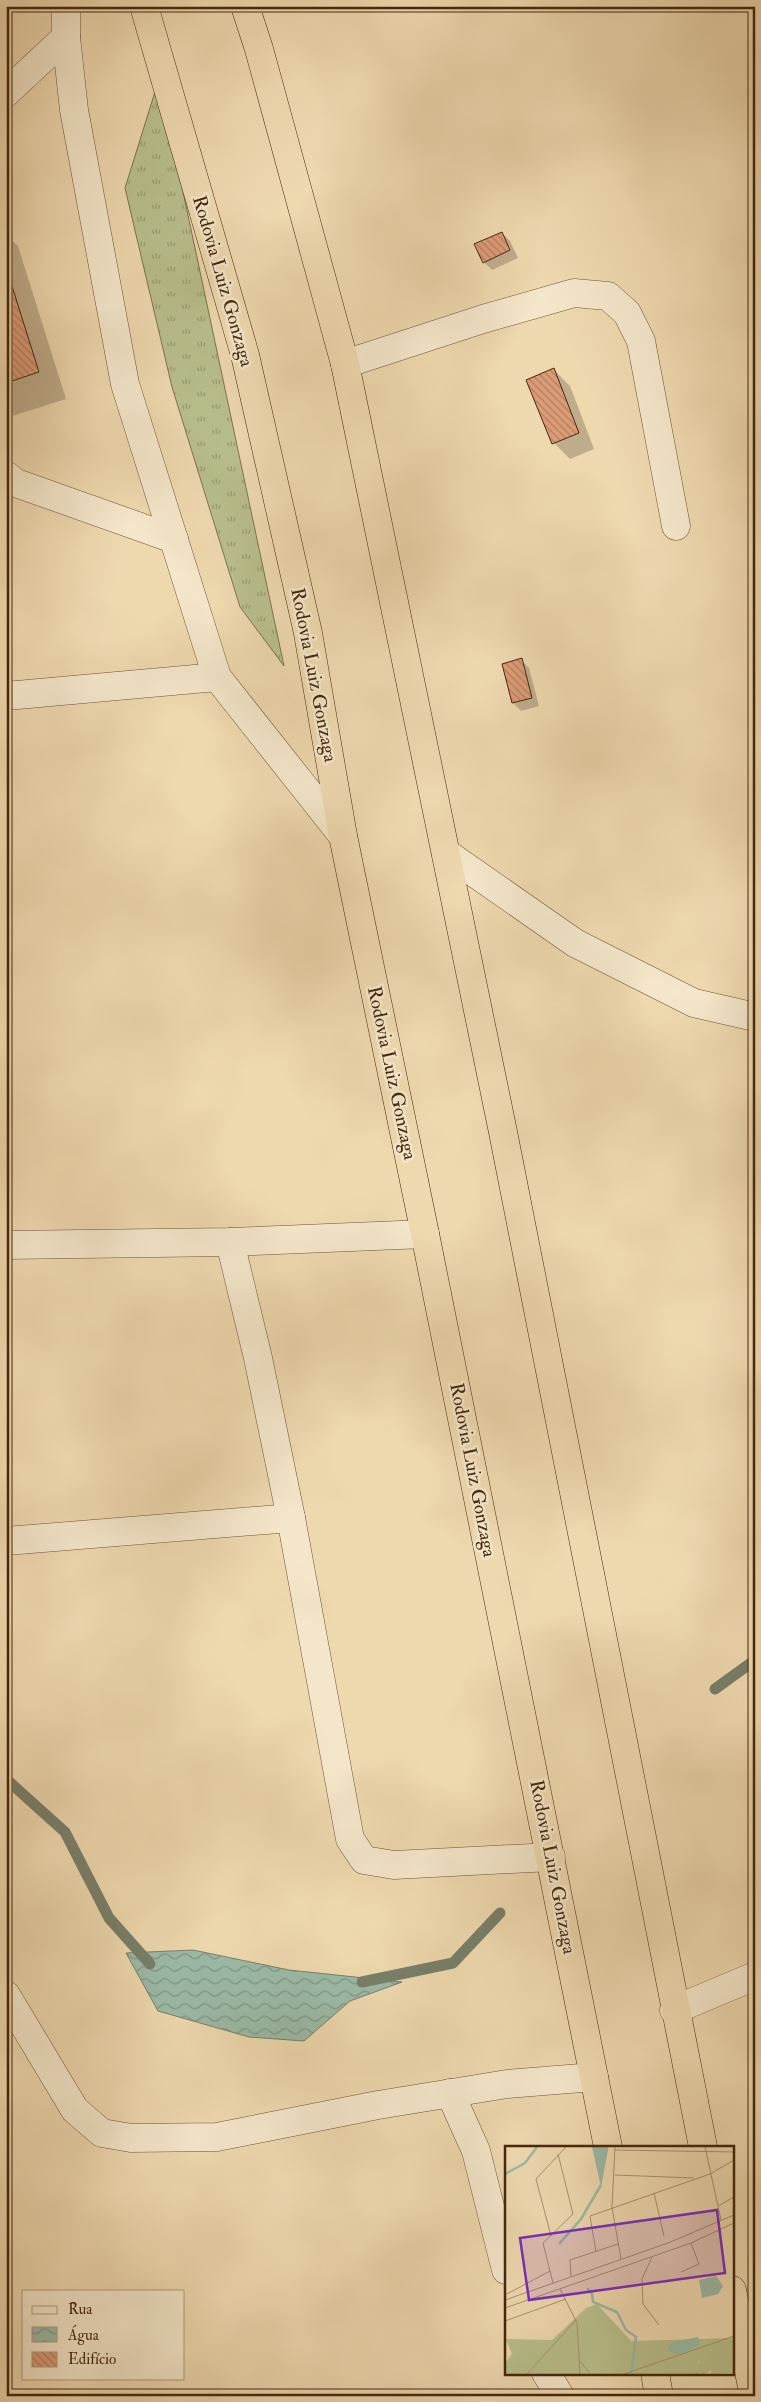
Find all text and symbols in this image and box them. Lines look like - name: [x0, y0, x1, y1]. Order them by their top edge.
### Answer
- street label: Rodovia Luiz Gonzaga: [187, 193, 259, 369]
- street label: Rodovia Luiz Gonzaga: [285, 586, 343, 764]
- street label: Rodovia Luiz Gonzaga: [362, 984, 422, 1162]
- street label: Rodovia Luiz Gonzaga: [444, 1381, 502, 1559]
- street label: Rodovia Luiz Gonzaga: [524, 1778, 582, 1956]
- inset map: [505, 2146, 734, 2374]
- legend: [22, 2290, 185, 2380]
- text: Rua: [68, 2300, 93, 2319]
- text: Água: [67, 2324, 100, 2345]
- text: Edifício: [68, 2350, 116, 2369]

